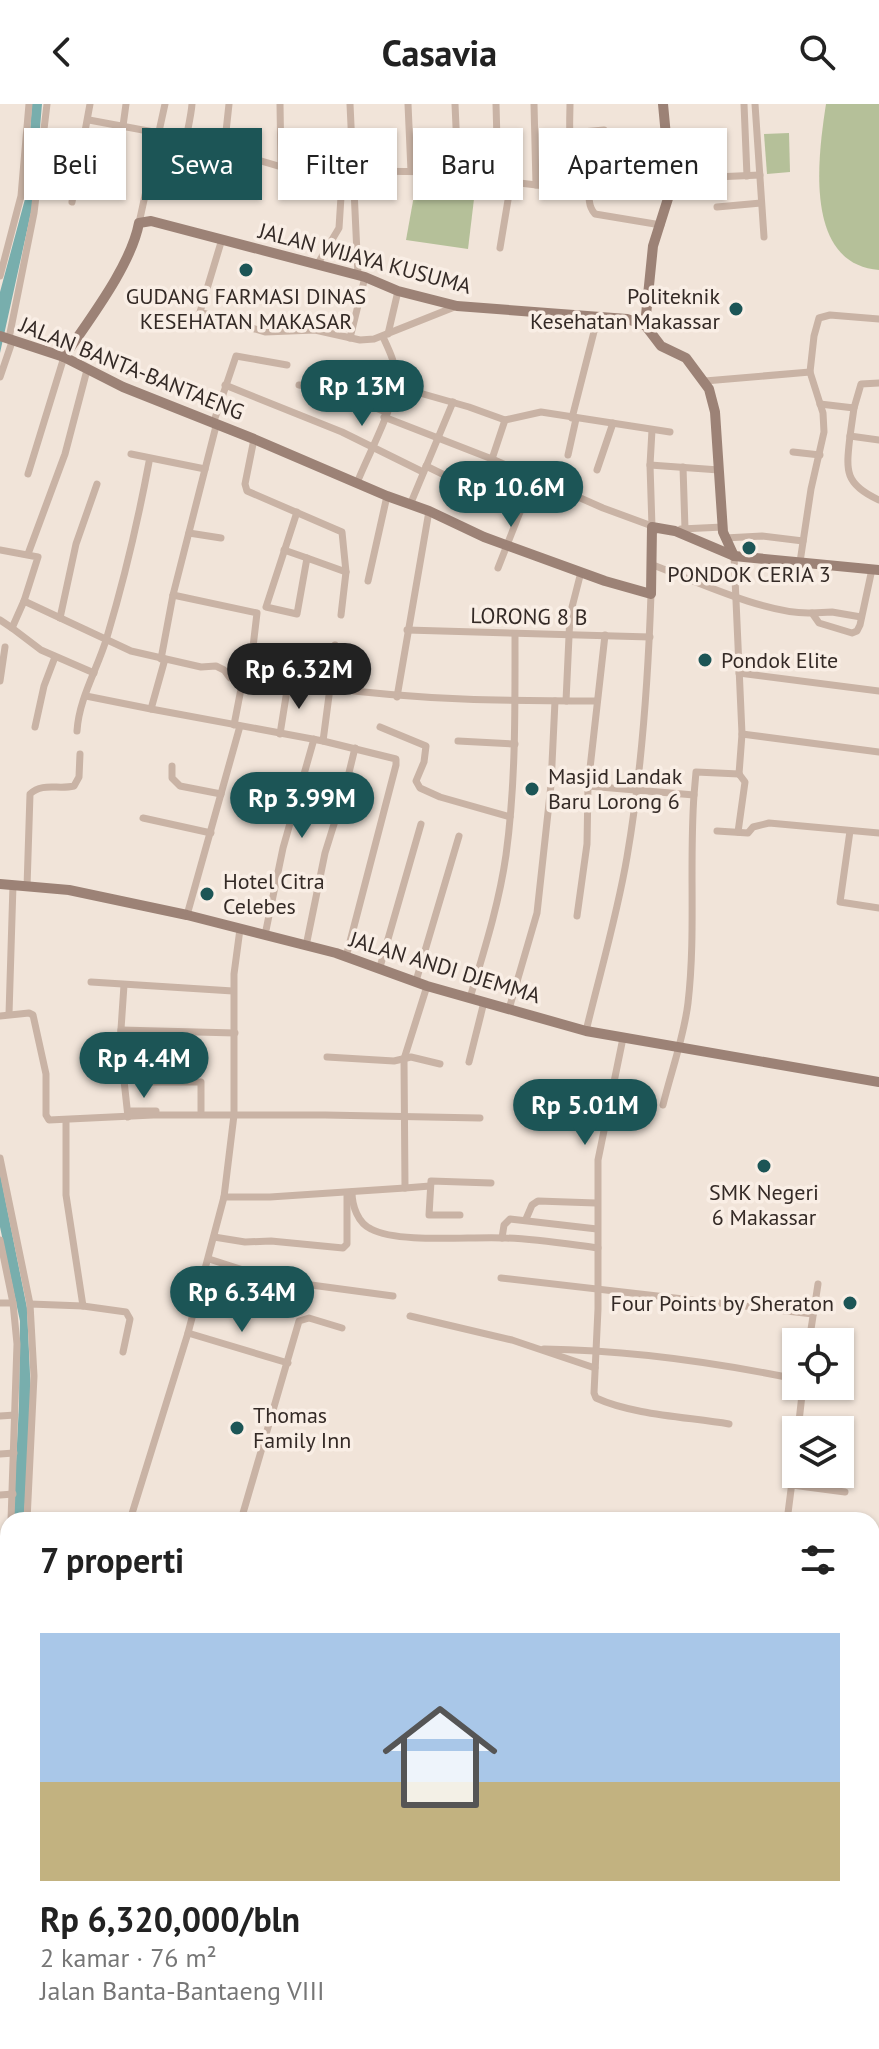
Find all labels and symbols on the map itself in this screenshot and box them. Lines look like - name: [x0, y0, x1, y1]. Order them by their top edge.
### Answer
- street label: JALAN WIJAYA KUSUMA: [255, 216, 475, 300]
- marker: GUDANG FARMASI DINAS KESEHATAN MAKASAR: [237, 261, 255, 279]
- place label: GUDANG FARMASI DINAS KESEHATAN MAKASAR: [126, 282, 366, 335]
- place label: Politeknik Kesehatan Makassar: [530, 282, 721, 335]
- marker: Politeknik Kesehatan Makassar: [727, 300, 745, 318]
- street label: JALAN BANTA-BANTAENG: [15, 310, 248, 426]
- pin: Rp 13M: [297, 360, 427, 428]
- pin: Rp 10.6M: [428, 461, 594, 529]
- marker: PONDOK CERIA 3: [740, 539, 758, 557]
- place label: PONDOK CERIA 3: [667, 560, 831, 588]
- street label: LORONG 8 B: [470, 601, 588, 631]
- pin: Rp 6.32M: [216, 643, 382, 711]
- place label: Pondok Elite: [721, 646, 838, 674]
- marker: Pondok Elite: [696, 651, 714, 669]
- place label: Masjid Landak Baru Lorong 6: [548, 762, 683, 815]
- pin: Rp 3.99M: [219, 772, 385, 840]
- marker: Masjid Landak Baru Lorong 6: [523, 780, 541, 798]
- place label: Hotel Citra Celebes: [223, 867, 325, 920]
- marker: Hotel Citra Celebes: [198, 885, 216, 903]
- street label: JALAN ANDI DJEMMA: [345, 924, 544, 1009]
- pin: Rp 4.4M: [70, 1032, 218, 1100]
- pin: Rp 5.01M: [502, 1079, 668, 1147]
- marker: SMK Negeri 6 Makassar: [755, 1157, 773, 1175]
- place label: SMK Negeri 6 Makassar: [709, 1178, 819, 1231]
- pin: Rp 6.34M: [159, 1266, 325, 1334]
- place label: Four Points by Sheraton: [611, 1289, 834, 1317]
- marker: Four Points by Sheraton: [841, 1294, 859, 1312]
- place label: Thomas Family Inn: [253, 1401, 351, 1454]
- marker: Thomas Family Inn: [228, 1419, 246, 1437]

